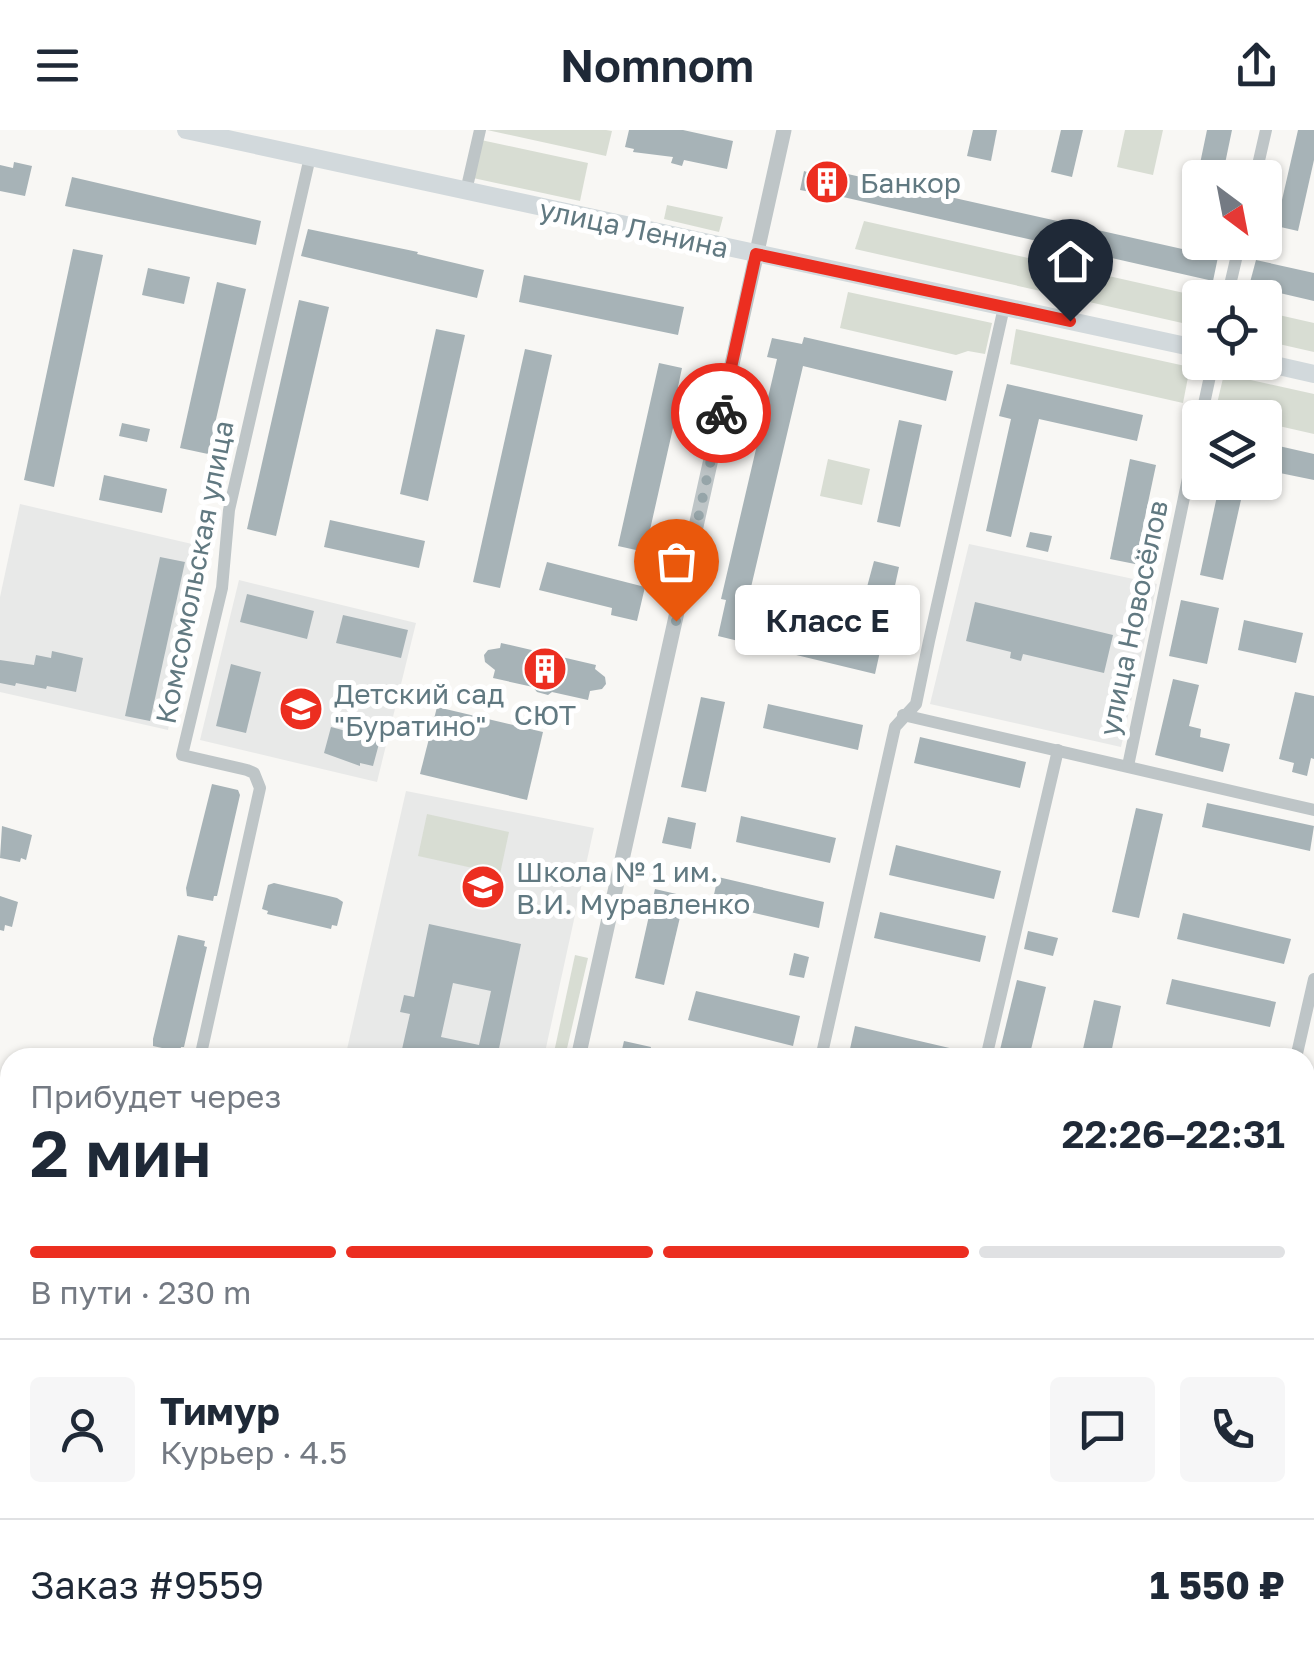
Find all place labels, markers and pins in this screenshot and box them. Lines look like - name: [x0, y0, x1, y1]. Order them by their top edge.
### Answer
- building icon: Банкор: [804, 159, 850, 205]
- place label: Банкор: [860, 166, 961, 199]
- pin: [1028, 219, 1113, 322]
- pin: [634, 519, 719, 622]
- callout: Класс Е: [736, 586, 921, 656]
- building icon: СЮТ: [522, 646, 568, 692]
- place label: Детский сад "Буратино": [334, 677, 504, 742]
- school or university icon: Детский сад "Буратино": [278, 686, 324, 732]
- place label: СЮТ: [514, 698, 576, 731]
- place label: Школа № 1 им. В.И. Муравленко: [516, 855, 750, 920]
- school or university icon: Школа № 1 им. В.И. Муравленко: [460, 864, 506, 910]

